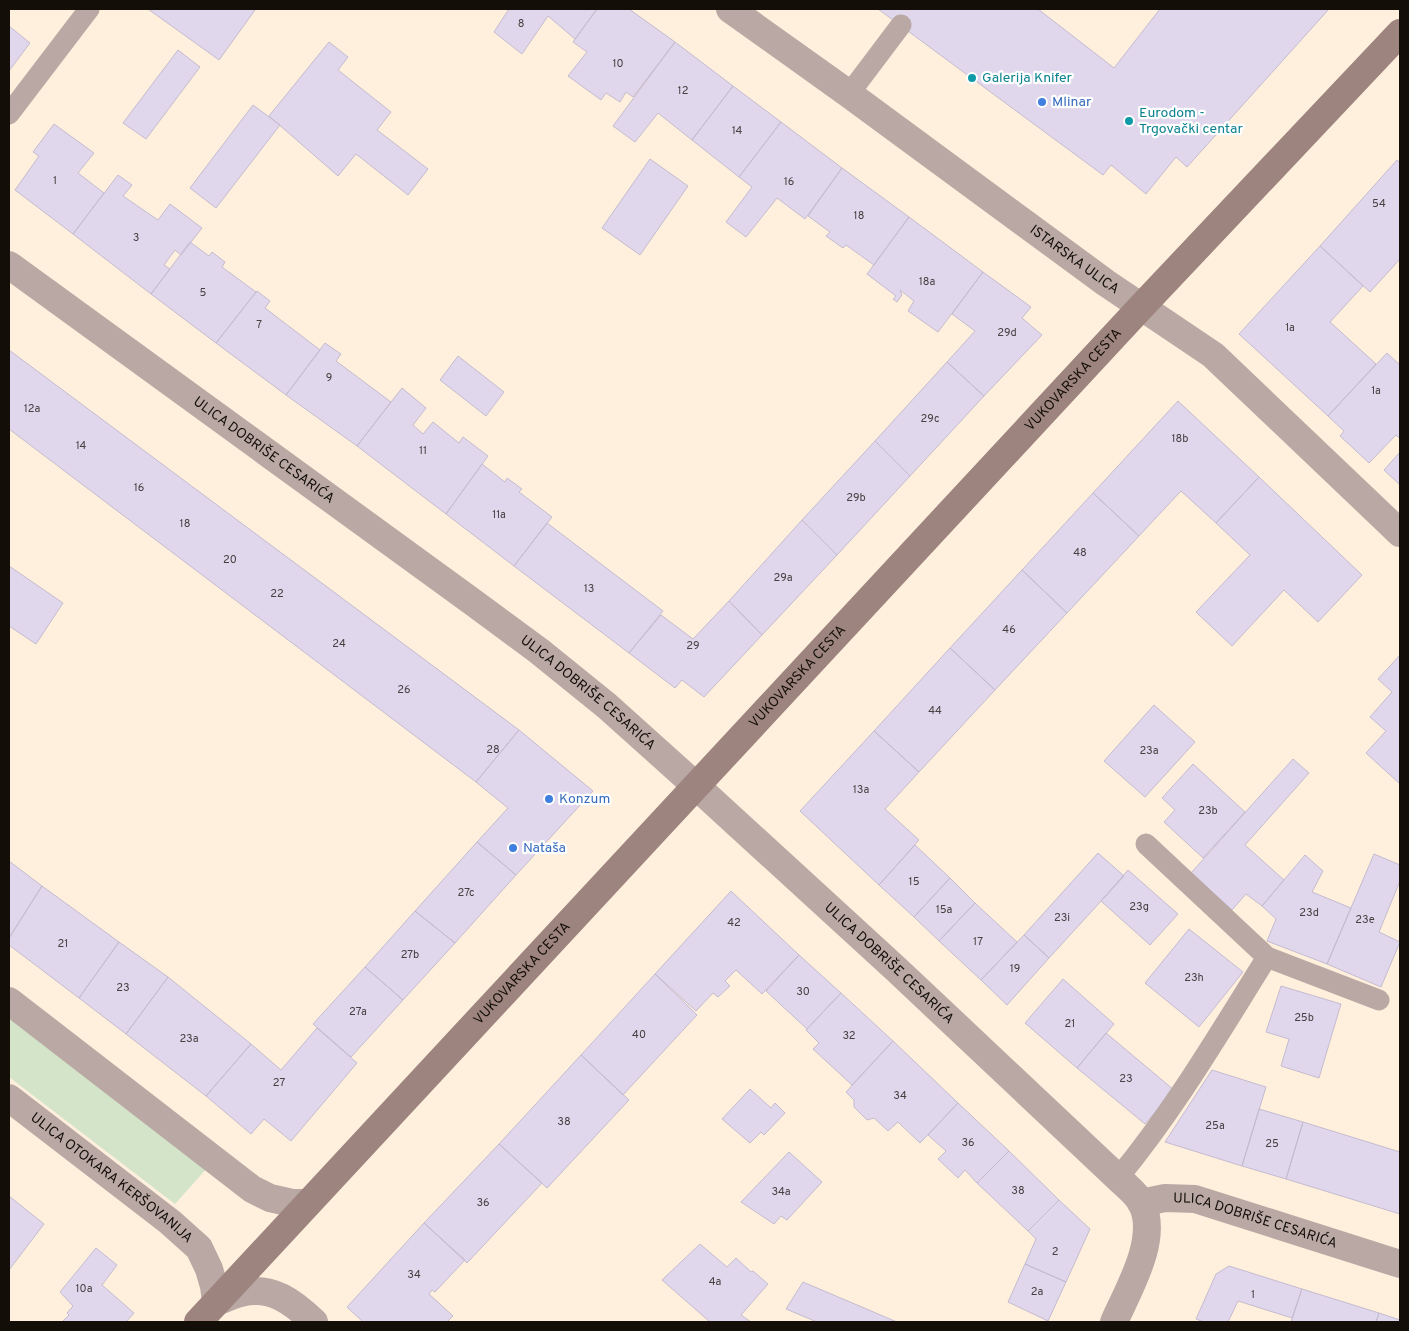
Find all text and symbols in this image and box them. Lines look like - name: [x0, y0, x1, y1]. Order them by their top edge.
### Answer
- house number: 8: [518, 17, 524, 31]
- house number: 10: [612, 57, 624, 71]
- place label: Galerija Knifer: [982, 70, 1073, 87]
- marker: Galerija Knifer: [966, 72, 978, 84]
- house number: 12: [678, 84, 688, 98]
- place label: Mlinar: [1052, 94, 1092, 111]
- marker: Mlinar: [1036, 96, 1048, 108]
- place label: Eurodom - Trgovački centar: [1139, 105, 1244, 138]
- marker: Eurodom - Trgovački centar: [1123, 115, 1135, 127]
- house number: 14: [732, 124, 743, 138]
- house number: 1: [53, 174, 57, 188]
- house number: 16: [784, 175, 794, 189]
- house number: 54: [1372, 197, 1386, 211]
- house number: 18: [854, 209, 864, 223]
- street label: ISTARSKA ULICA: [1026, 221, 1122, 298]
- house number: 3: [133, 231, 139, 245]
- house number: 18a: [919, 275, 936, 289]
- house number: 5: [200, 286, 207, 300]
- house number: 7: [256, 318, 262, 332]
- house number: 1a: [1285, 321, 1295, 335]
- street label: VUKOVARSKA CESTA: [1021, 325, 1125, 435]
- house number: 29d: [997, 326, 1017, 340]
- house number: 9: [326, 371, 332, 385]
- house number: 1a: [1371, 384, 1381, 398]
- street label: ULICA DOBRIŠE CESARIĆA: [190, 393, 338, 507]
- house number: 12a: [24, 402, 41, 416]
- house number: 29c: [921, 412, 939, 426]
- house number: 18b: [1171, 432, 1189, 446]
- house number: 14: [76, 439, 87, 453]
- house number: 11: [419, 444, 427, 458]
- house number: 16: [134, 481, 144, 495]
- house number: 29b: [846, 491, 866, 505]
- house number: 11a: [492, 508, 506, 522]
- house number: 18: [180, 517, 190, 531]
- house number: 48: [1073, 546, 1087, 560]
- house number: 20: [223, 553, 237, 567]
- house number: 29a: [773, 571, 793, 585]
- house number: 13: [584, 582, 594, 596]
- house number: 22: [270, 587, 284, 601]
- street label: VUKOVARSKA CESTA: [746, 622, 850, 732]
- house number: 46: [1002, 623, 1016, 637]
- street label: ULICA DOBRIŠE CESARIĆA: [517, 632, 659, 754]
- house number: 24: [332, 637, 346, 651]
- house number: 29: [686, 639, 700, 653]
- house number: 26: [397, 683, 411, 697]
- house number: 44: [928, 704, 942, 718]
- house number: 28: [486, 743, 500, 757]
- house number: 23a: [1139, 744, 1159, 758]
- house number: 13a: [853, 783, 870, 797]
- place label: Konzum: [559, 791, 610, 808]
- marker: Konzum: [543, 793, 555, 805]
- house number: 23b: [1198, 804, 1218, 818]
- place label: Nataša: [523, 840, 566, 857]
- marker: Nataša: [507, 842, 519, 854]
- house number: 15: [909, 875, 920, 889]
- house number: 27c: [458, 886, 474, 900]
- street label: ULICA DOBRIŠE CESARIĆA: [821, 899, 957, 1028]
- house number: 23g: [1129, 900, 1149, 914]
- house number: 15a: [936, 903, 953, 917]
- house number: 23d: [1299, 906, 1319, 920]
- house number: 23i: [1054, 911, 1070, 925]
- house number: 23e: [1355, 913, 1375, 927]
- house number: 42: [727, 916, 741, 930]
- street label: VUKOVARSKA CESTA: [470, 918, 574, 1028]
- house number: 17: [973, 935, 983, 949]
- house number: 21: [58, 937, 68, 951]
- house number: 27b: [401, 948, 419, 962]
- house number: 19: [1010, 962, 1020, 976]
- house number: 23h: [1184, 971, 1204, 985]
- house number: 23: [116, 981, 130, 995]
- house number: 30: [796, 985, 810, 999]
- house number: 27a: [349, 1005, 367, 1019]
- house number: 25b: [1294, 1011, 1314, 1025]
- house number: 21: [1065, 1017, 1075, 1031]
- house number: 40: [632, 1028, 646, 1042]
- house number: 32: [842, 1029, 856, 1043]
- house number: 23a: [179, 1032, 199, 1046]
- house number: 23: [1119, 1072, 1133, 1086]
- house number: 27: [273, 1076, 285, 1090]
- house number: 34: [893, 1089, 907, 1103]
- street label: ULICA OTOKARA KERŠOVANIJA: [27, 1109, 196, 1247]
- house number: 38: [557, 1115, 571, 1129]
- house number: 25a: [1205, 1119, 1225, 1133]
- house number: 36: [961, 1136, 975, 1150]
- house number: 25: [1265, 1137, 1279, 1151]
- house number: 38: [1011, 1184, 1025, 1198]
- house number: 34a: [771, 1185, 791, 1199]
- street label: ULICA DOBRIŠE CESARIĆA: [1173, 1190, 1339, 1252]
- house number: 36: [476, 1196, 490, 1210]
- house number: 2: [1052, 1245, 1058, 1259]
- house number: 34: [407, 1268, 421, 1282]
- house number: 4a: [709, 1275, 722, 1289]
- house number: 10a: [76, 1282, 93, 1296]
- house number: 2a: [1031, 1285, 1043, 1299]
- house number: 1: [1251, 1288, 1255, 1302]

